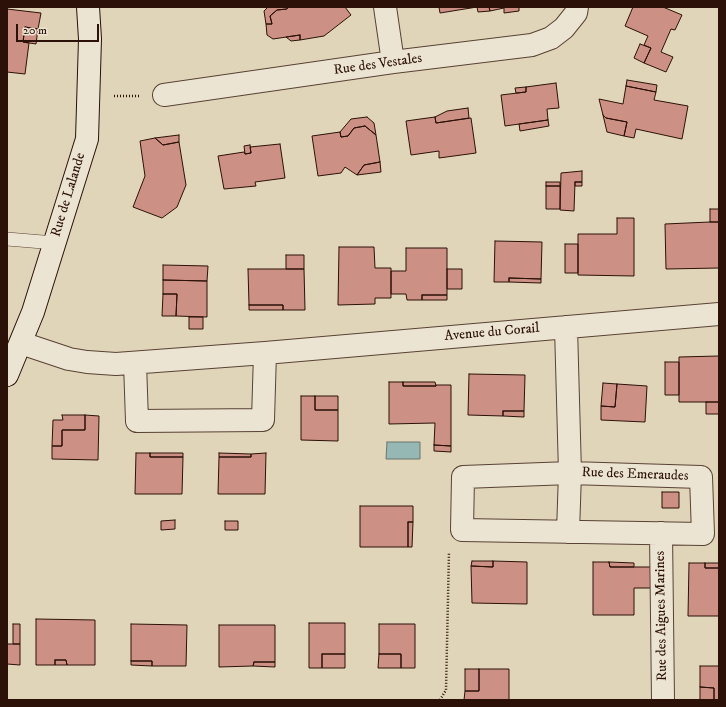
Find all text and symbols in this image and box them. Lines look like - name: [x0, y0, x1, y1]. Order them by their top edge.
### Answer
- scale bar: [18, 16, 101, 42]
- text: 20 m: [23, 23, 47, 38]
- street label: Rue des Vestales: [333, 50, 423, 80]
- street label: Rue de Lalande: [48, 151, 90, 239]
- street label: Avenue du Corail: [444, 320, 540, 346]
- street label: Rue des Emeraudes: [581, 465, 689, 485]
- street label: Rue des Aigues Marines: [652, 551, 672, 681]

